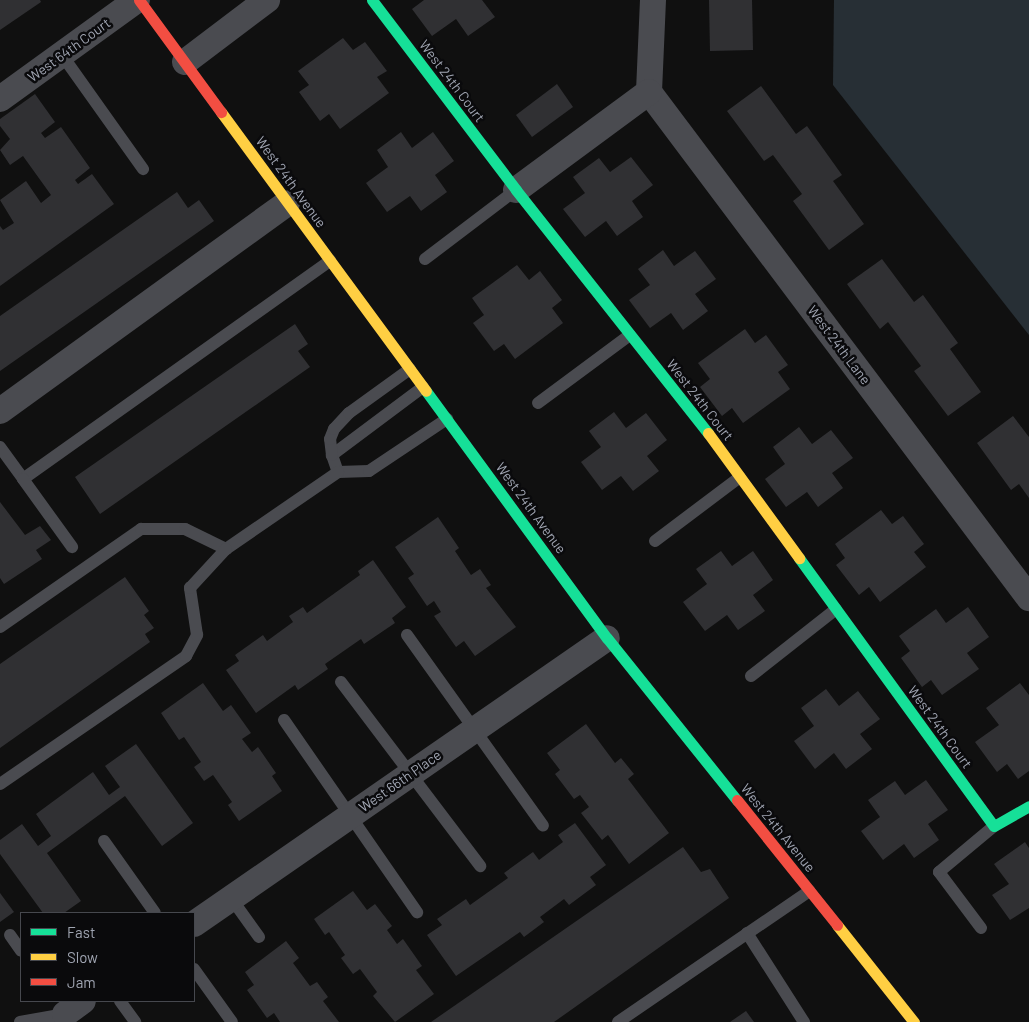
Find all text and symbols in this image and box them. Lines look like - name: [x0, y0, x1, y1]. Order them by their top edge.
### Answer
- street label: West 64th Court: [24, 14, 114, 86]
- street label: West 24th Court: [416, 37, 488, 125]
- street label: West 24th Avenue: [252, 133, 330, 231]
- street label: West 24th Lane: [804, 302, 874, 388]
- street label: West 24th Court: [663, 356, 737, 444]
- street label: West 24th Avenue: [492, 459, 570, 557]
- street label: West 24th Court: [904, 682, 976, 772]
- street label: West 66th Place: [356, 746, 444, 816]
- street label: West 24th Avenue: [737, 780, 819, 876]
- legend: [20, 912, 195, 1002]
- text: Fast: [67, 923, 95, 941]
- text: Slow: [67, 948, 98, 966]
- text: Jam: [67, 973, 96, 991]

